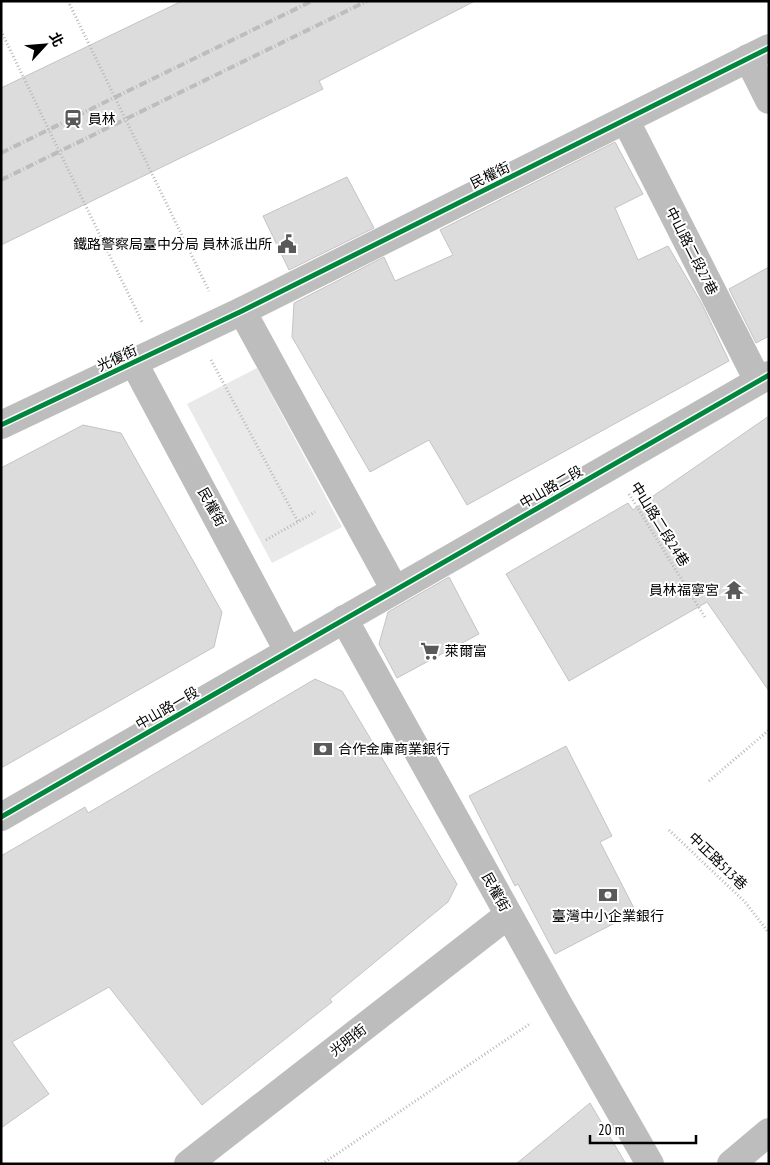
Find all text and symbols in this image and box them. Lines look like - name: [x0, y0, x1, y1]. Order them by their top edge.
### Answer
- north arrow: [20, 20, 70, 70]
- text: 北: [46, 29, 68, 50]
- station icon: 員林: [62, 108, 84, 130]
- place label: 員林: [88, 110, 116, 128]
- street label: 民權街: [467, 158, 513, 192]
- street label: 中山路二段27巷: [662, 204, 722, 298]
- public building icon: 鐵路警察局臺中分局 員林派出所: [276, 233, 298, 255]
- place label: 鐵路警察局臺中分局 員林派出所: [73, 235, 272, 253]
- street label: 光復街: [94, 341, 140, 375]
- street label: 中山路二段: [516, 462, 586, 512]
- street label: 中山路二段24巷: [627, 478, 693, 570]
- street label: 民權街: [194, 484, 230, 530]
- temple icon: 員林福寧宮: [723, 579, 745, 601]
- place label: 員林福寧宮: [649, 581, 719, 599]
- supermarket icon: 萊爾富: [419, 640, 441, 662]
- place label: 萊爾富: [445, 642, 487, 660]
- street label: 中山路一段: [132, 683, 202, 733]
- bank icon: 合作金庫商業銀行: [312, 738, 334, 760]
- place label: 合作金庫商業銀行: [338, 740, 450, 758]
- street label: 中正路513巷: [685, 829, 751, 893]
- street label: 民權街: [478, 869, 514, 915]
- bank icon: 臺灣中小企業銀行: [597, 884, 619, 906]
- place label: 臺灣中小企業銀行: [552, 907, 664, 925]
- street label: 光明街: [326, 1020, 370, 1060]
- scale bar: [590, 1112, 696, 1144]
- text: 20 m: [598, 1120, 624, 1139]

